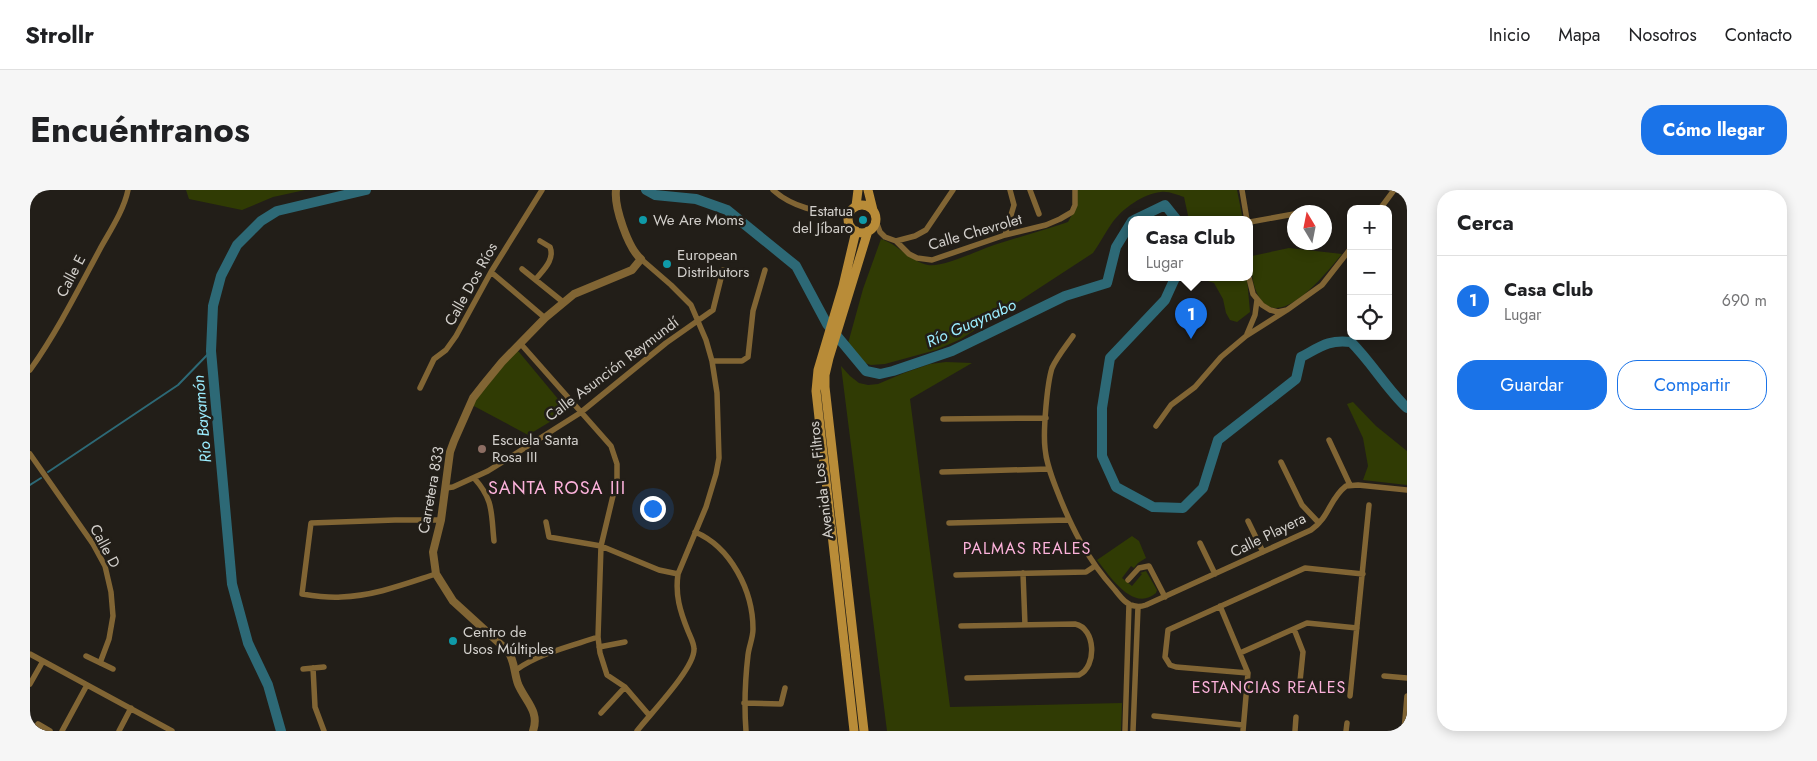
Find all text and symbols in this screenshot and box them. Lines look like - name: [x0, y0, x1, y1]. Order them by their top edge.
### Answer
- text: Strollr: [25, 17, 94, 52]
- text: Inicio: [1489, 22, 1530, 48]
- text: Mapa: [1558, 22, 1600, 48]
- text: Nosotros: [1628, 22, 1697, 48]
- text: Contacto: [1725, 22, 1792, 48]
- text: Encuéntranos: [30, 105, 250, 155]
- button: Cómo llegar: [1641, 105, 1787, 155]
- place label: Estatua del Jíbaro: [792, 200, 853, 239]
- north arrow: [1287, 205, 1332, 250]
- map controls: [1347, 205, 1392, 340]
- button: +: [1347, 205, 1392, 250]
- street label: Calle Chevrolet: [925, 208, 1025, 256]
- text: Cerca: [1457, 208, 1514, 238]
- place label: We Are Moms: [653, 209, 744, 231]
- marker: We Are Moms: [637, 214, 649, 226]
- marker: Estatua del Jíbaro: [857, 214, 869, 226]
- popup: [1128, 216, 1253, 281]
- text: Casa Club: [1146, 224, 1235, 251]
- street label: Calle Dos Ríos: [439, 238, 503, 330]
- place label: European Distributors: [677, 244, 749, 283]
- button: −: [1347, 250, 1392, 295]
- street label: Calle E: [51, 251, 91, 301]
- text: Lugar: [1146, 251, 1183, 274]
- marker: European Distributors: [661, 258, 673, 270]
- text: Casa Club: [1504, 276, 1593, 303]
- text: 1: [1469, 289, 1477, 312]
- text: 690 m: [1722, 289, 1767, 312]
- water label: Río Guaynabo: [922, 293, 1020, 353]
- button: locate: [1347, 295, 1392, 340]
- pin: 1: [1175, 298, 1207, 339]
- text: Lugar: [1504, 303, 1542, 326]
- street label: Calle Asunción Reymundí: [541, 311, 684, 427]
- button: Guardar: [1457, 360, 1607, 410]
- button: Compartir: [1617, 360, 1767, 410]
- water label: Río Bayamón: [187, 374, 217, 464]
- street label: Avenida Los Filtros: [803, 420, 839, 540]
- place label: Escuela Santa Rosa III: [492, 429, 578, 468]
- marker: Escuela Santa Rosa III: [476, 443, 488, 455]
- street label: Carretera 833: [413, 445, 449, 535]
- district label: SANTA ROSA III: [488, 475, 626, 501]
- your location: [640, 496, 666, 522]
- street label: Calle Playera: [1226, 507, 1310, 563]
- street label: Calle D: [84, 520, 126, 572]
- district label: PALMAS REALES: [963, 537, 1091, 560]
- place label: Centro de Usos Múltiples: [463, 621, 554, 660]
- marker: Centro de Usos Múltiples: [447, 635, 459, 647]
- district label: ESTANCIAS REALES: [1192, 676, 1346, 699]

